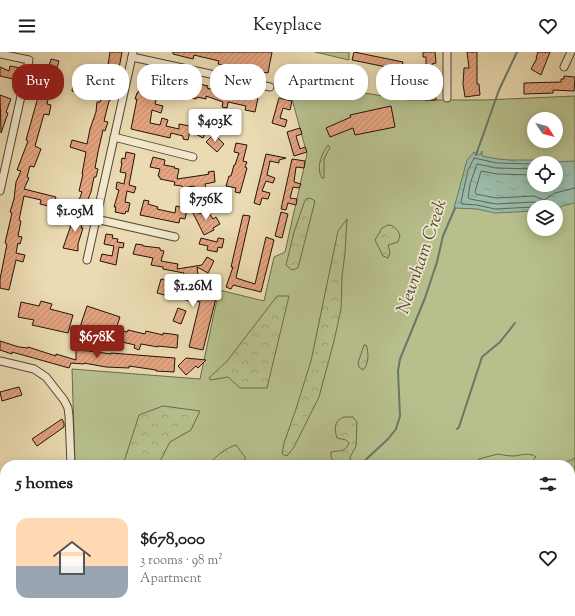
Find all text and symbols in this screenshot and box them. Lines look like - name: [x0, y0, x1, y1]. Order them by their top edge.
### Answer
- text: Keyplace: [253, 13, 322, 39]
- icon: menu: [16, 15, 38, 37]
- icon: heart: [537, 15, 559, 37]
- chip: Buy: [12, 64, 64, 100]
- chip: Rent: [72, 64, 129, 100]
- chip: Filters: [137, 64, 202, 100]
- chip: New: [210, 64, 266, 100]
- chip: Apartment: [274, 64, 368, 100]
- chip: House: [376, 64, 443, 100]
- pin: $403K: [187, 109, 243, 143]
- north arrow: [527, 112, 563, 148]
- map controls: [527, 112, 563, 236]
- text: $403K: [198, 113, 232, 131]
- button: locate: [527, 156, 563, 192]
- pin: $756K: [178, 187, 234, 221]
- text: $756K: [189, 191, 223, 209]
- water label: Newnham Creek: [391, 196, 455, 318]
- pin: $1.05M: [42, 199, 108, 233]
- button: layers: [527, 200, 563, 236]
- text: $1.05M: [56, 203, 94, 221]
- pin: $1.26M: [160, 274, 226, 308]
- text: $1.26M: [173, 278, 213, 296]
- pin: $678K: [69, 325, 125, 359]
- text: $678K: [79, 329, 115, 347]
- text: 5 homes: [16, 472, 73, 496]
- icon: filters: [537, 473, 559, 495]
- text: $678,000: [140, 528, 205, 552]
- icon: home: [48, 534, 96, 582]
- icon: heart: [537, 547, 559, 569]
- text: 3 rooms · 98 m²: [140, 552, 223, 570]
- text: Apartment: [140, 570, 201, 588]

